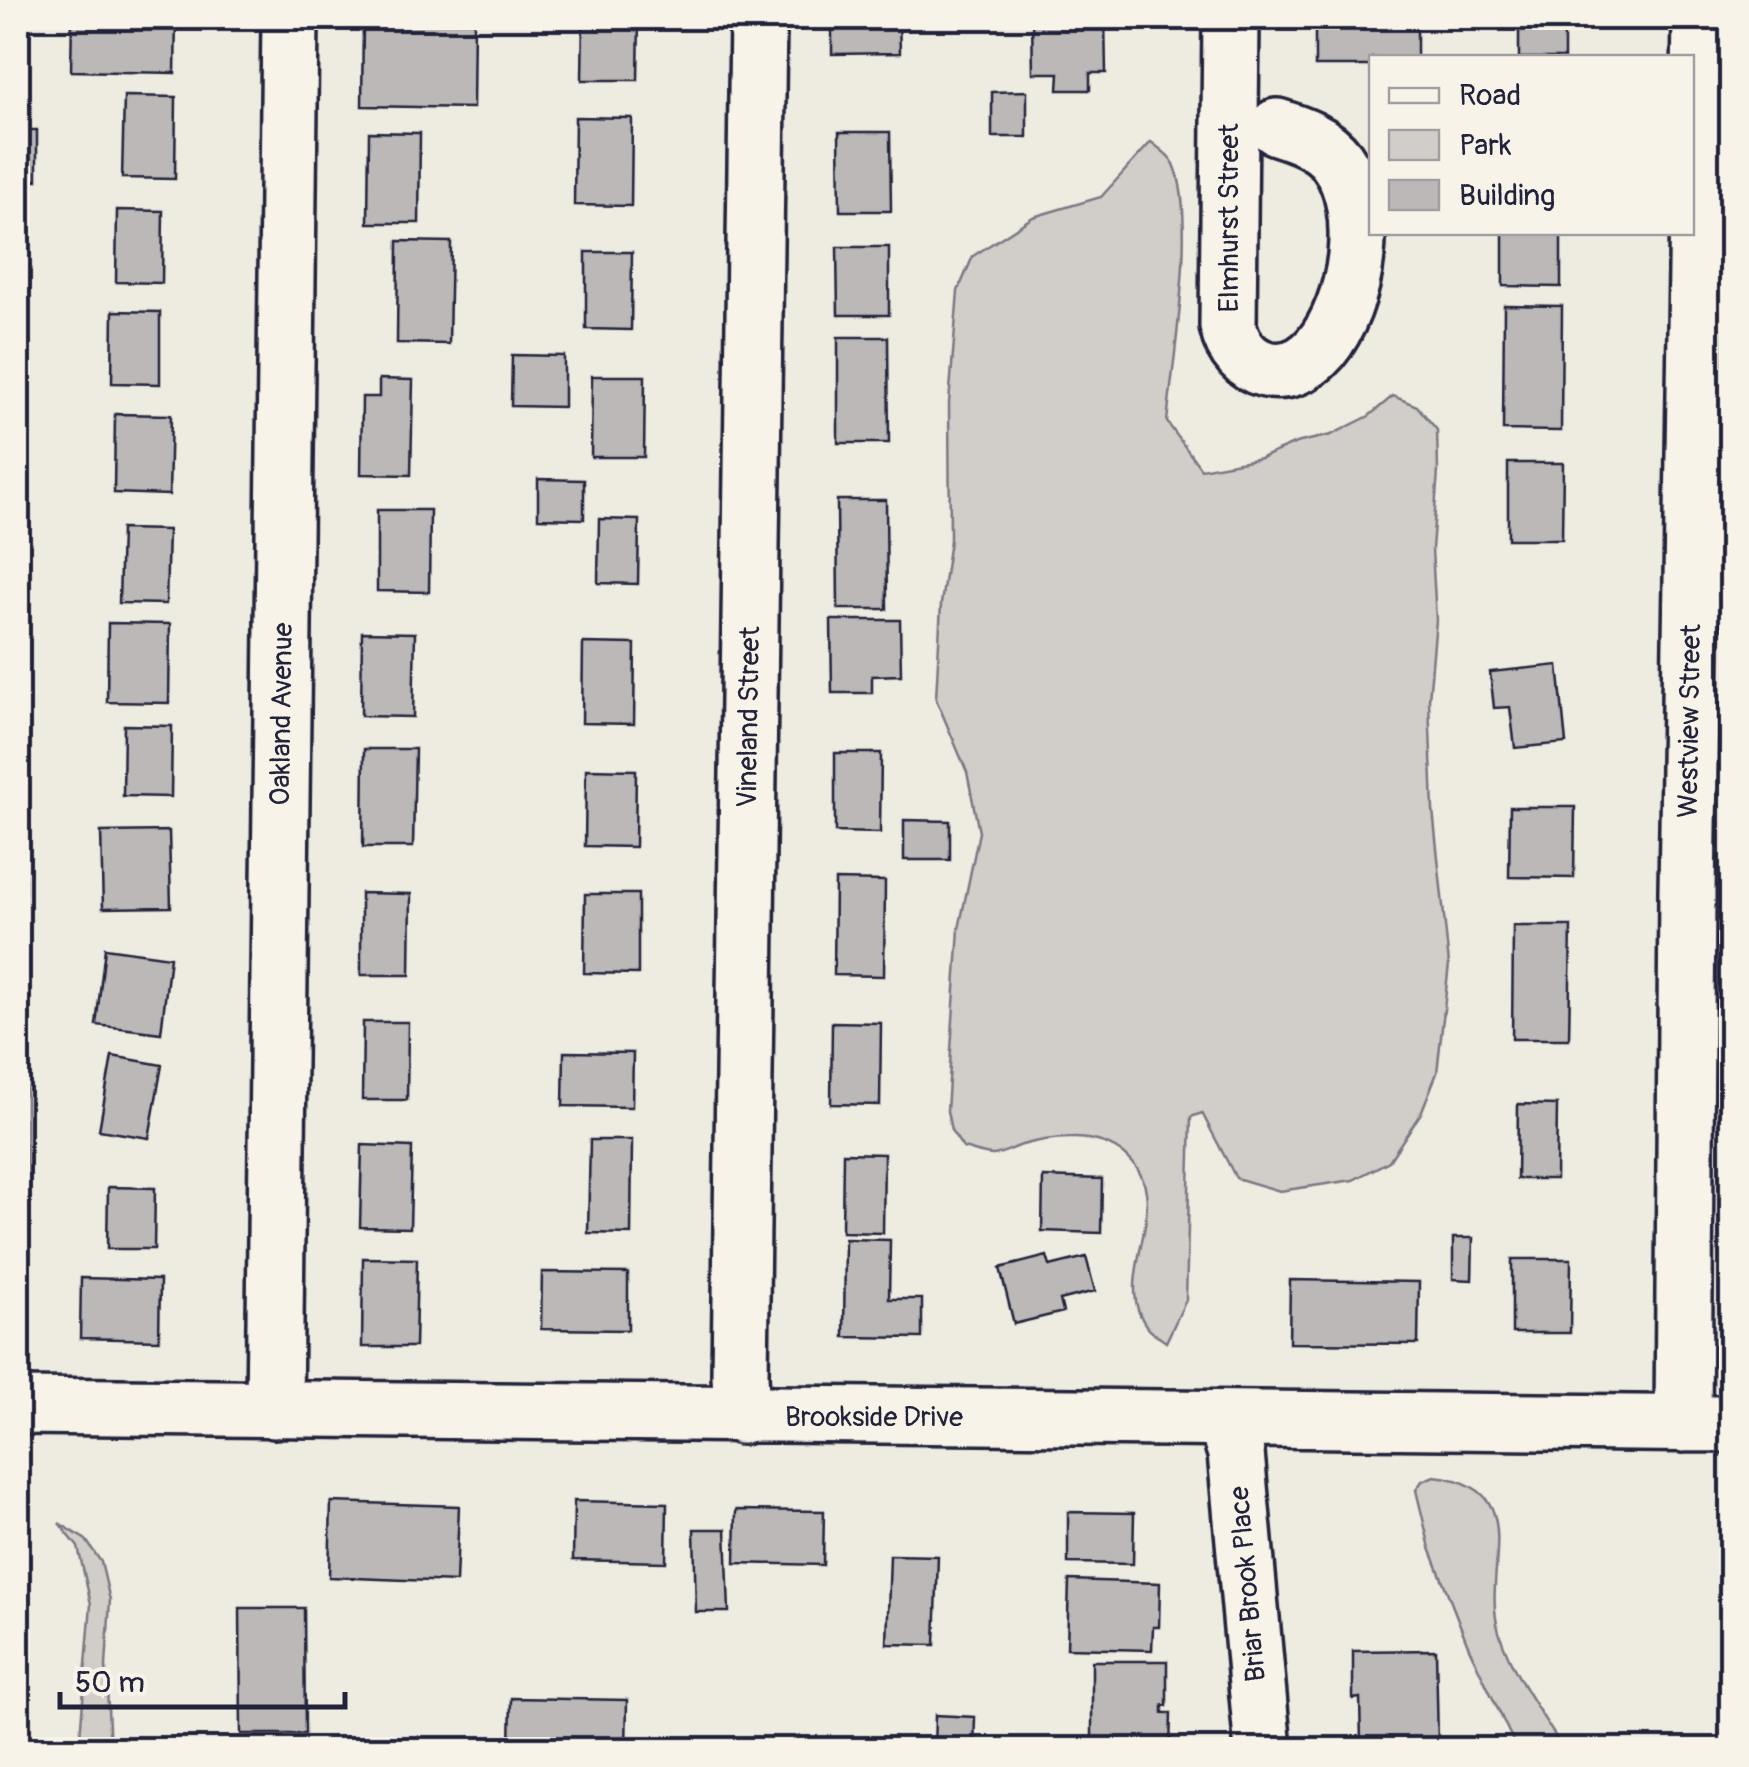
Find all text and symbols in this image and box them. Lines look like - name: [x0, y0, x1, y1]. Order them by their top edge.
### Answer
- legend: [1369, 55, 1694, 235]
- text: Road: [1459, 77, 1521, 114]
- street label: Elmhurst Street: [1212, 123, 1247, 313]
- text: Park: [1459, 127, 1512, 164]
- text: Building: [1459, 177, 1555, 214]
- street label: Oakland Avenue: [263, 622, 301, 806]
- street label: Westview Street: [1671, 623, 1709, 818]
- street label: Vineland Street: [730, 625, 768, 808]
- street label: Brookside Drive: [785, 1400, 963, 1435]
- street label: Briar Brook Place: [1222, 1485, 1274, 1683]
- scale bar: [60, 1647, 345, 1709]
- text: 50 m: [75, 1664, 145, 1701]

